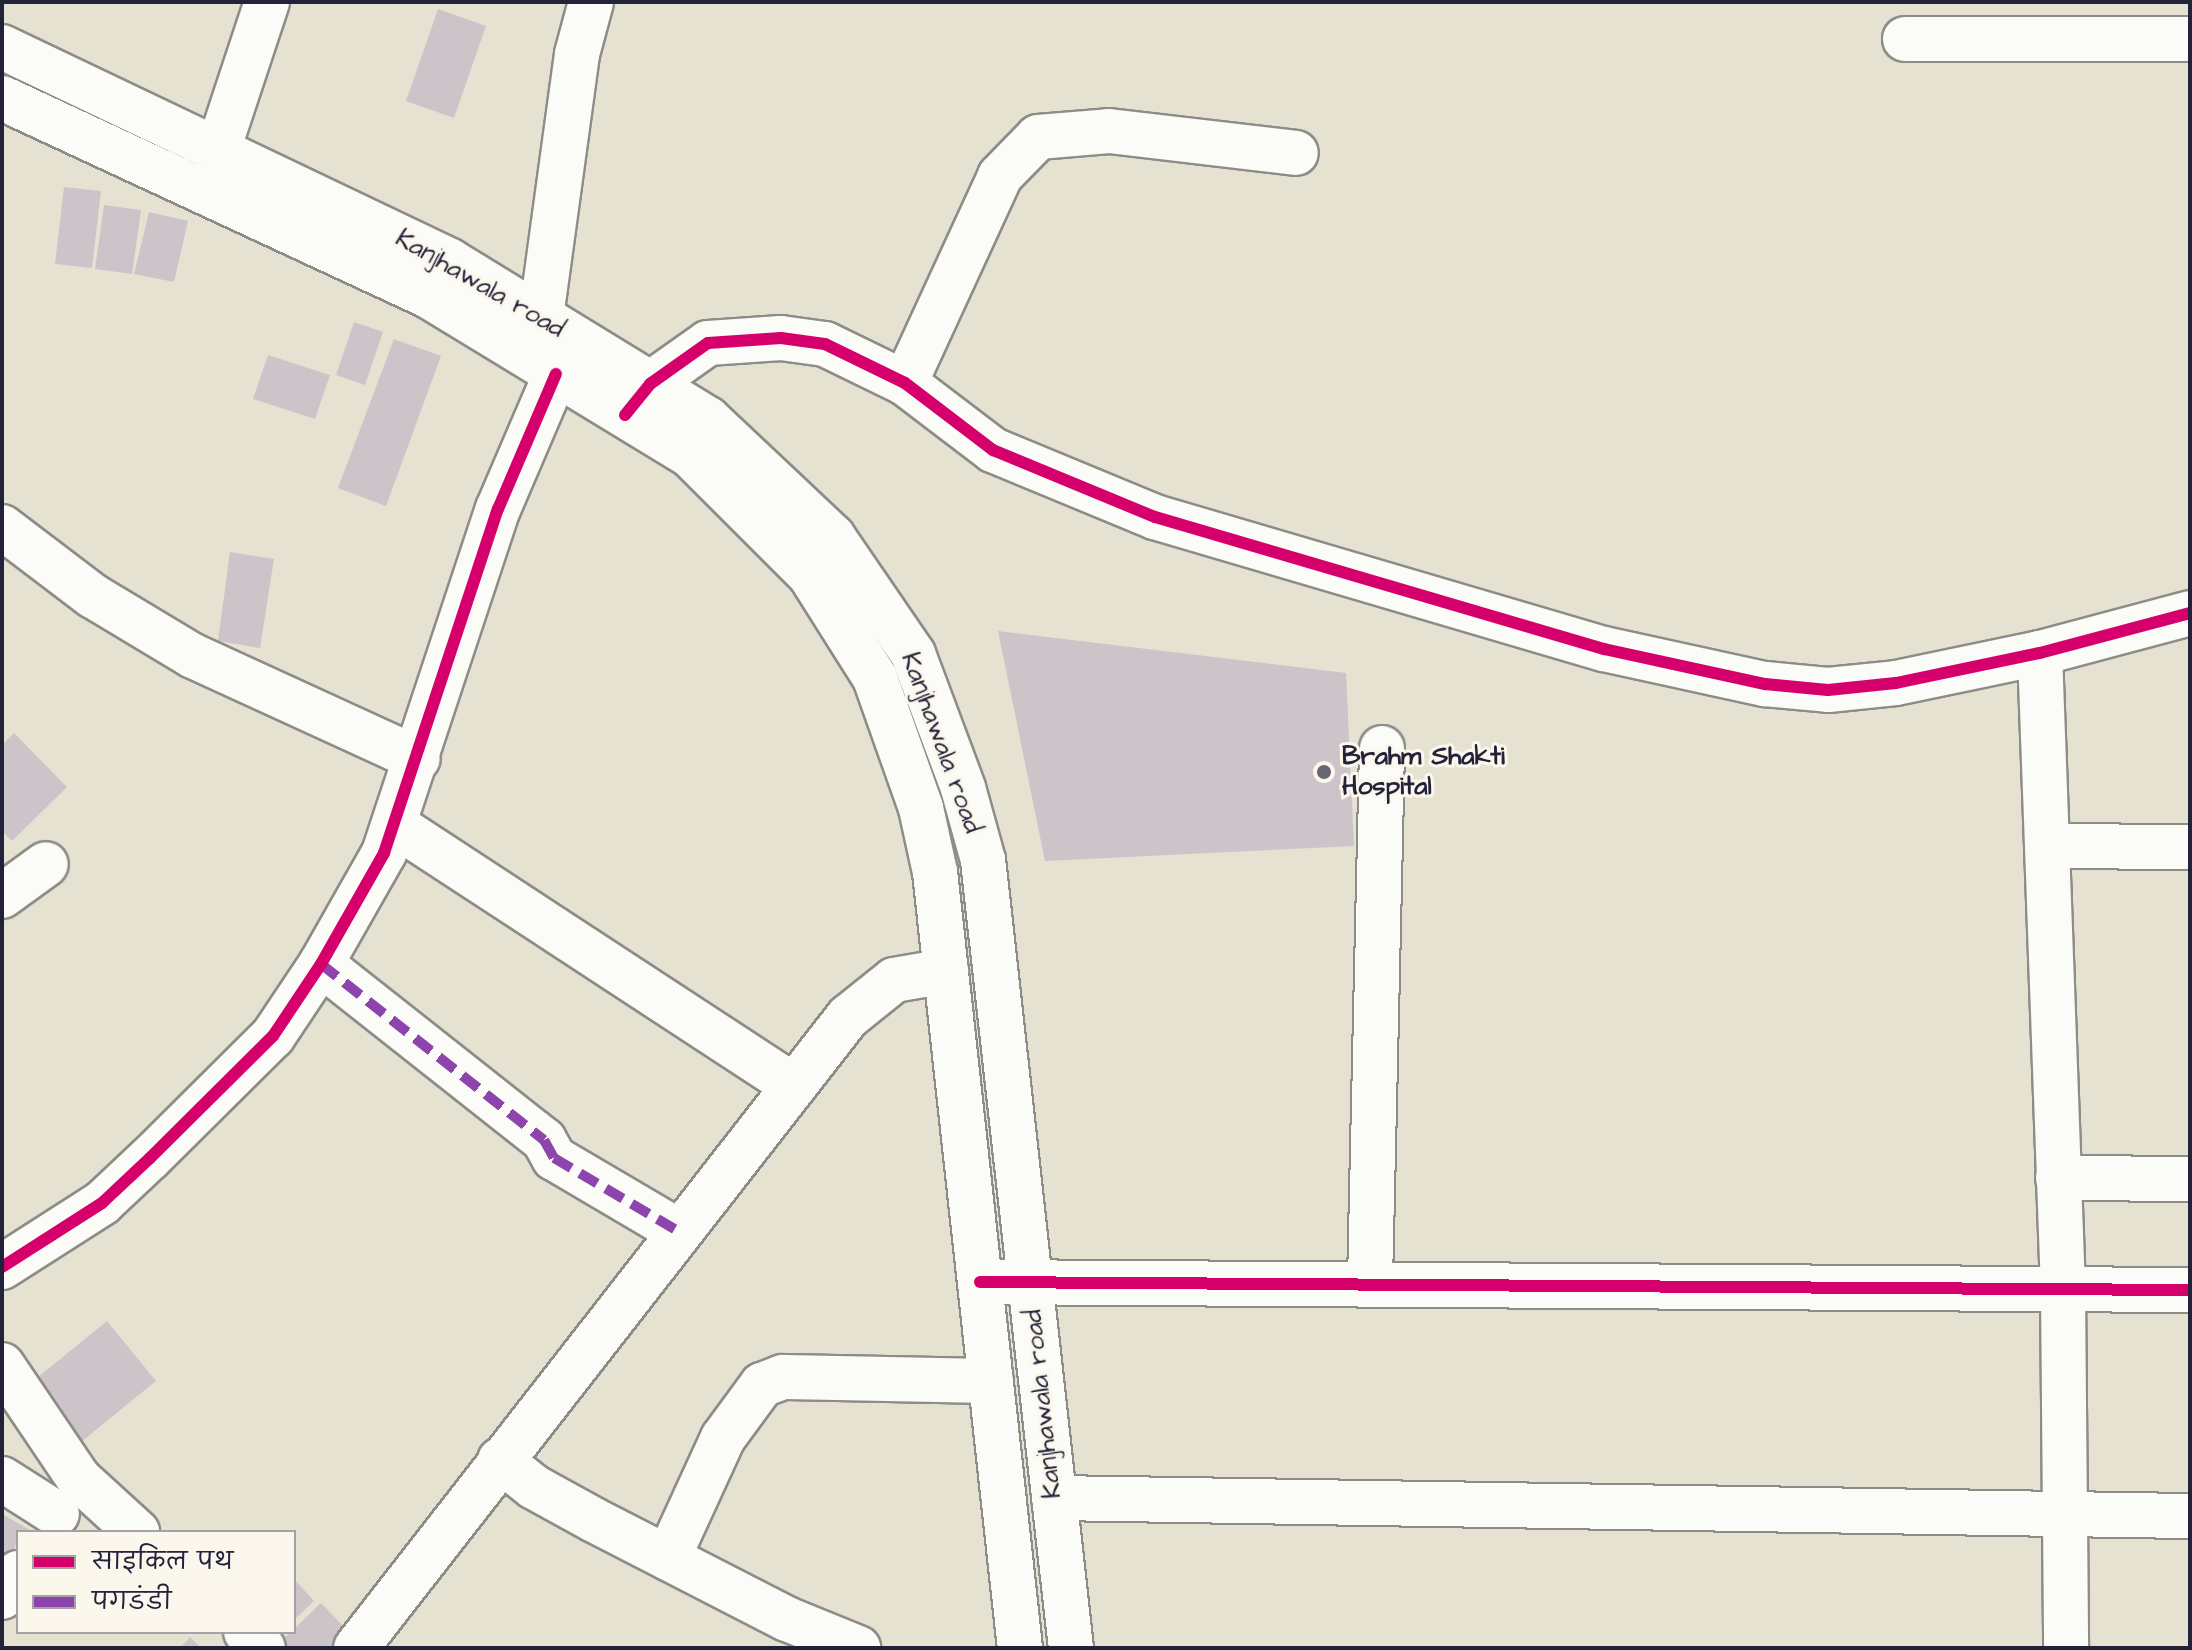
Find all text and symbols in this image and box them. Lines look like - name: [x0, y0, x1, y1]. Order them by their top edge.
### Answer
- street label: Kanjhawala road: [390, 223, 570, 345]
- street label: Kanjhawala road: [894, 648, 988, 838]
- place label: Brahm Shakti Hospital: [1342, 741, 1505, 802]
- marker: Brahm Shakti Hospital: [1313, 761, 1335, 783]
- street label: Kanjhawala road: [1018, 1308, 1068, 1500]
- legend: [16, 1530, 296, 1634]
- text: साइकिल पथ: [92, 1545, 233, 1579]
- text: पगडंडी: [92, 1585, 171, 1619]

